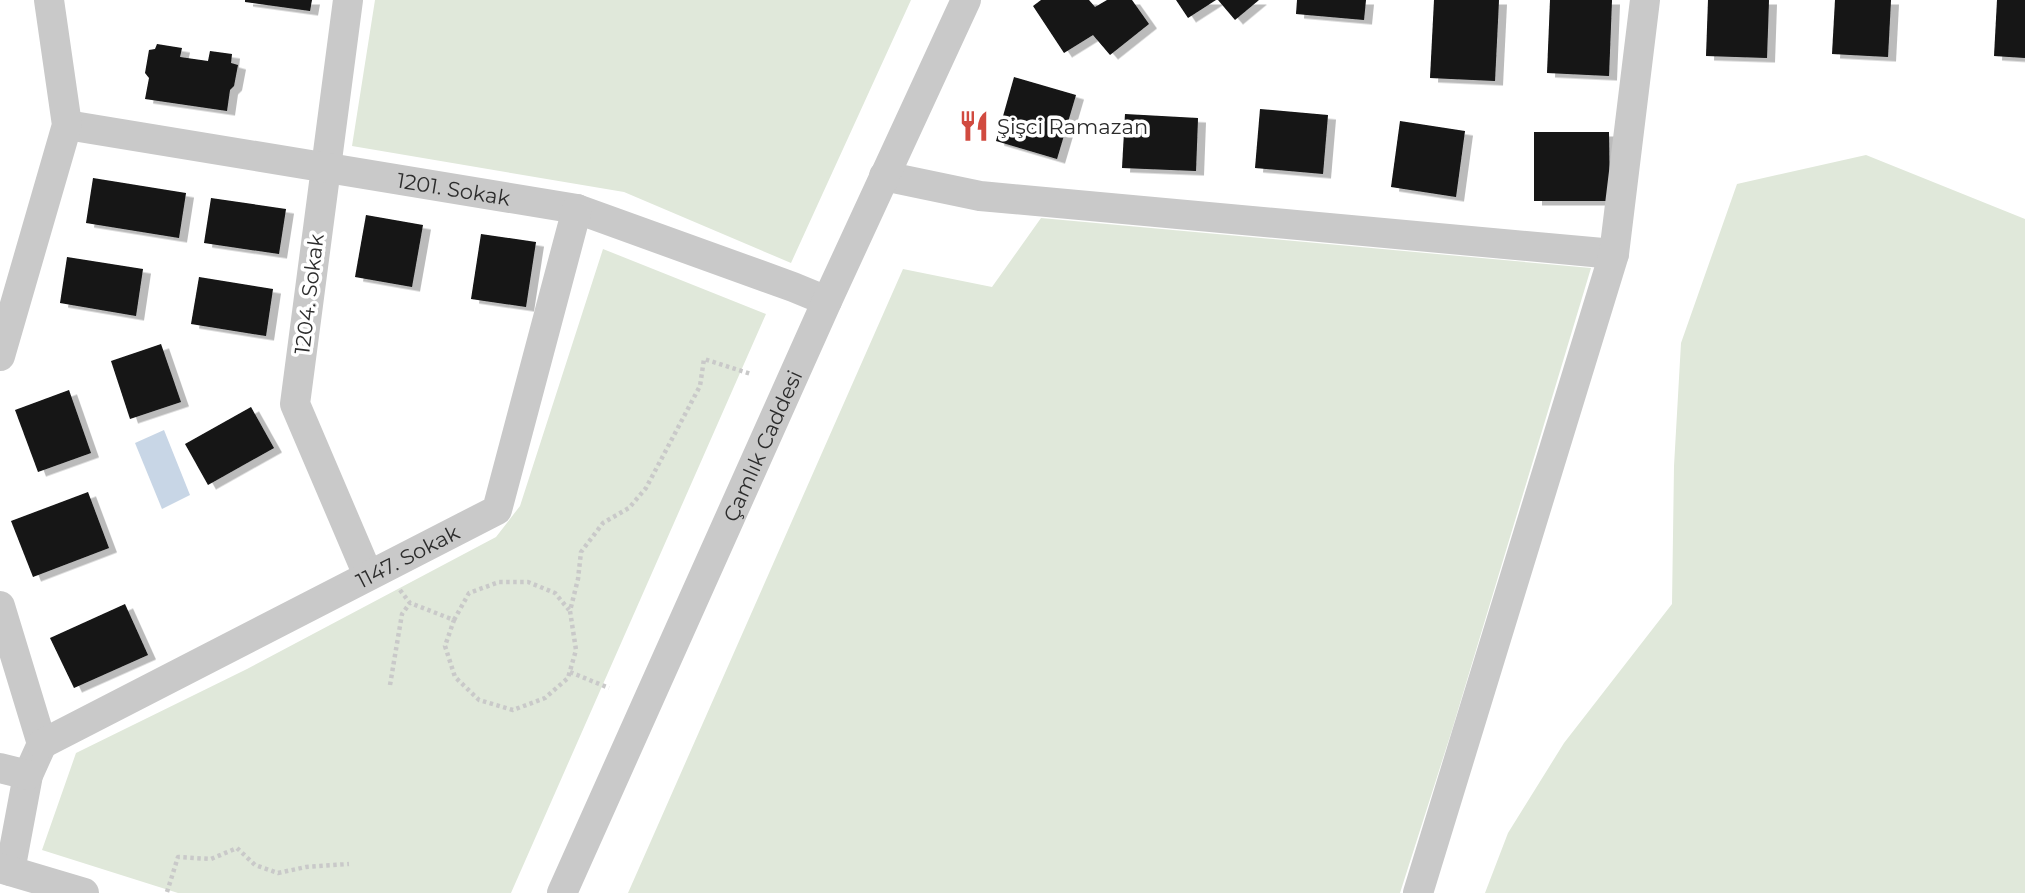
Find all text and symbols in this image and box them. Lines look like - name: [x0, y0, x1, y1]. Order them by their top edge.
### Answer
- restaurant icon: Şişci Ramazan: [957, 109, 991, 143]
- place label: Şişci Ramazan: [997, 114, 1148, 139]
- street label: 1201. Sokak: [395, 167, 513, 210]
- street label: 1204. Sokak: [289, 232, 329, 356]
- street label: Çamlık Caddesi: [717, 366, 807, 525]
- street label: 1147. Sokak: [352, 519, 464, 593]

